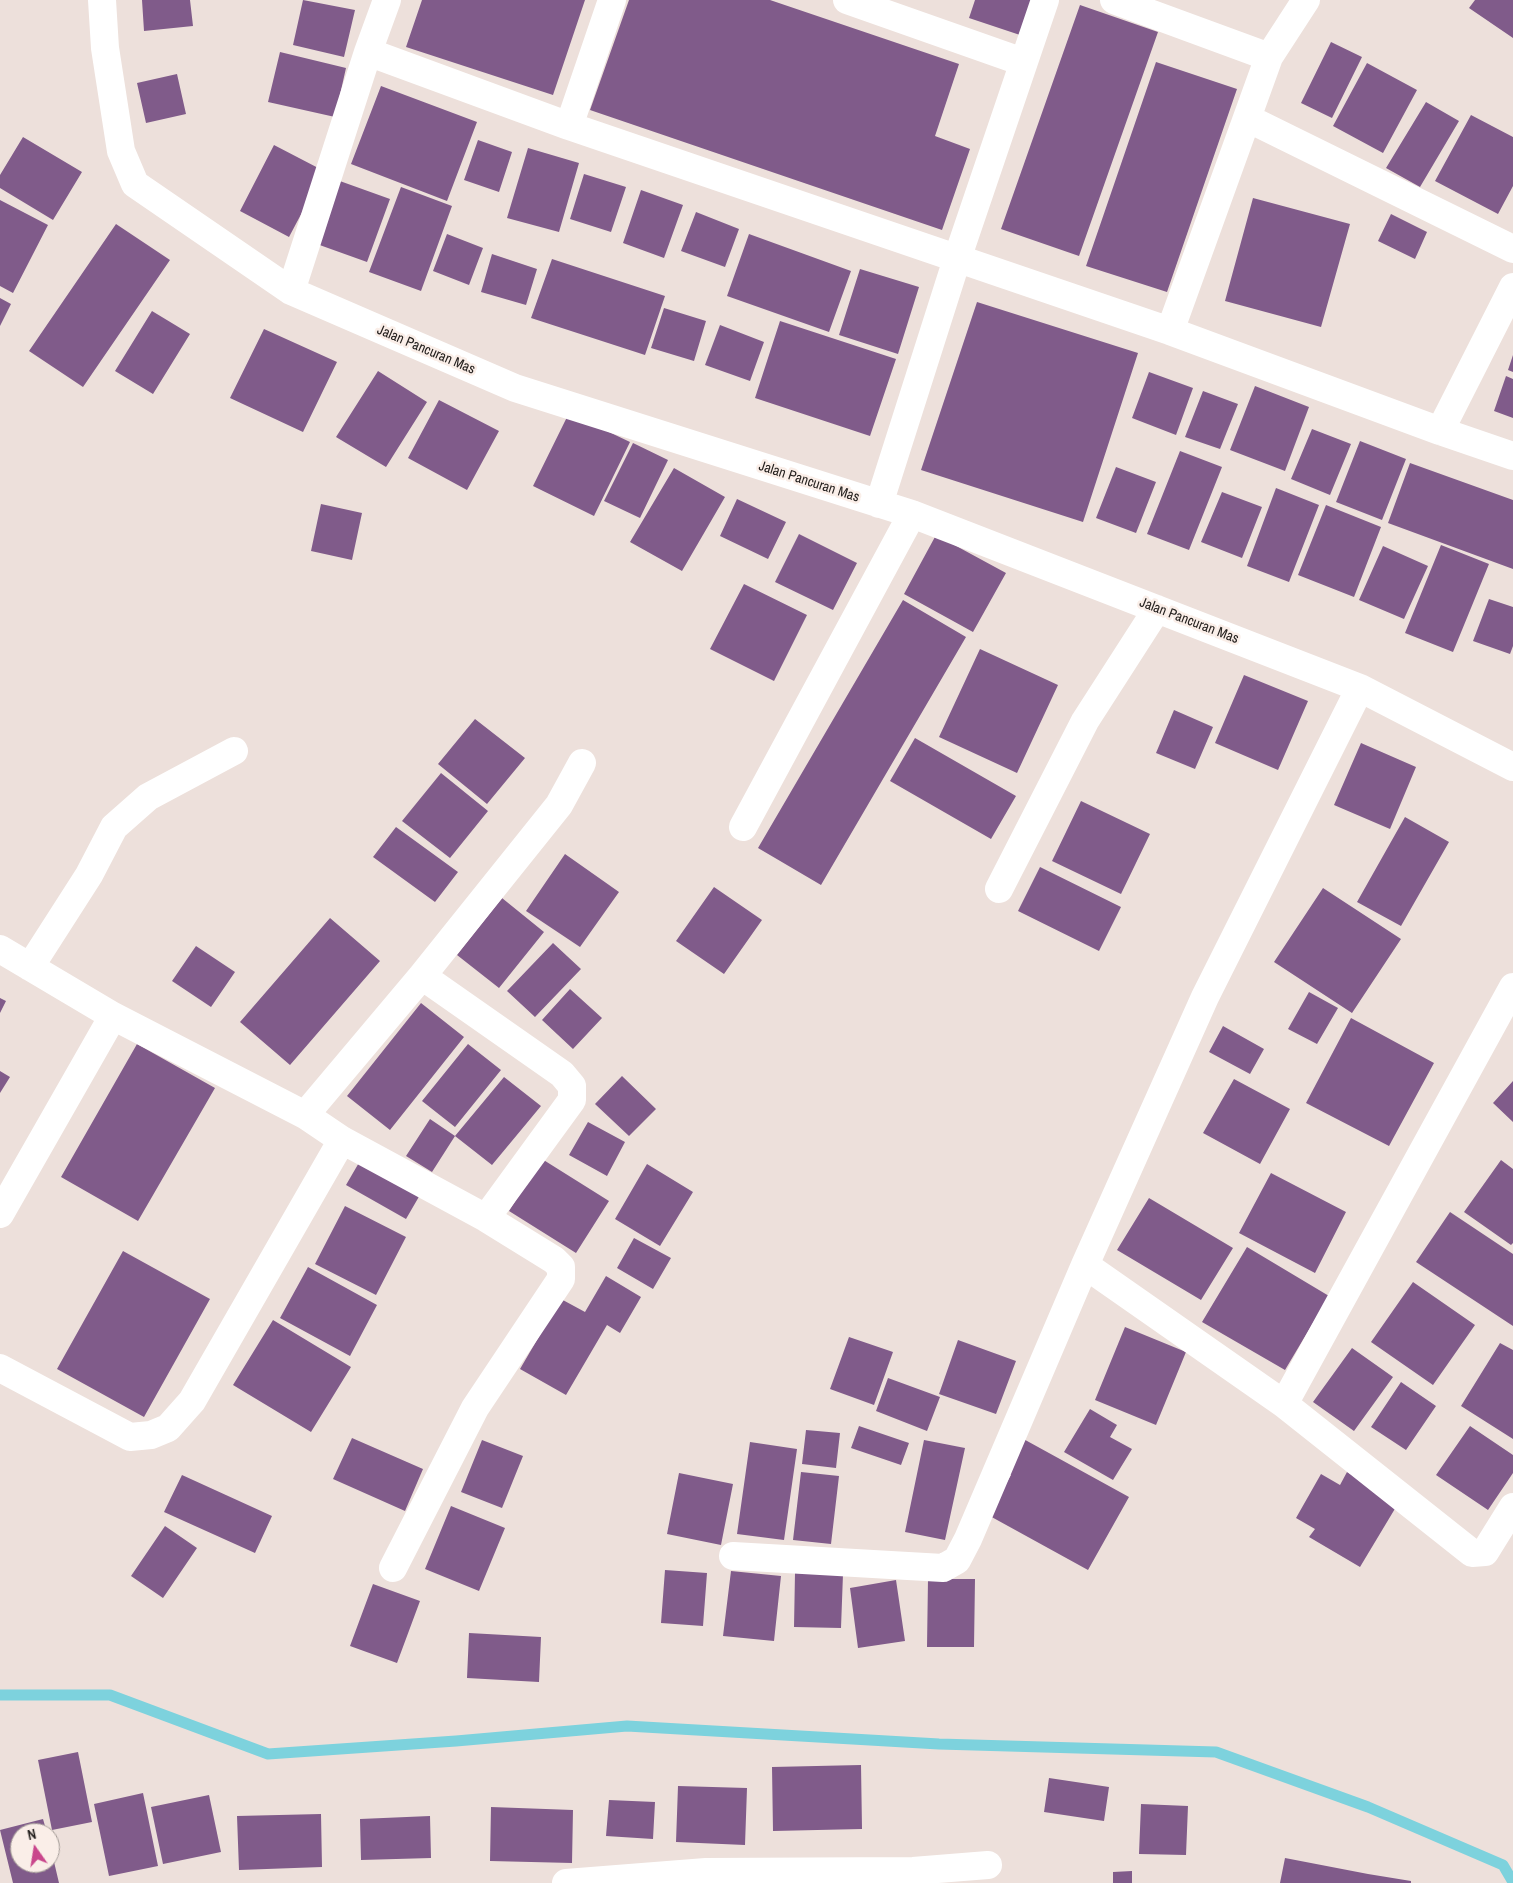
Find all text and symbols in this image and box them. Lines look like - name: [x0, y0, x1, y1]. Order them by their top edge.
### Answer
- street label: Jalan Pancuran Mas: [375, 322, 477, 378]
- street label: Jalan Pancuran Mas: [757, 458, 861, 506]
- street label: Jalan Pancuran Mas: [1137, 594, 1241, 648]
- north arrow: [10, 1823, 60, 1873]
- text: N: [26, 1825, 38, 1844]

